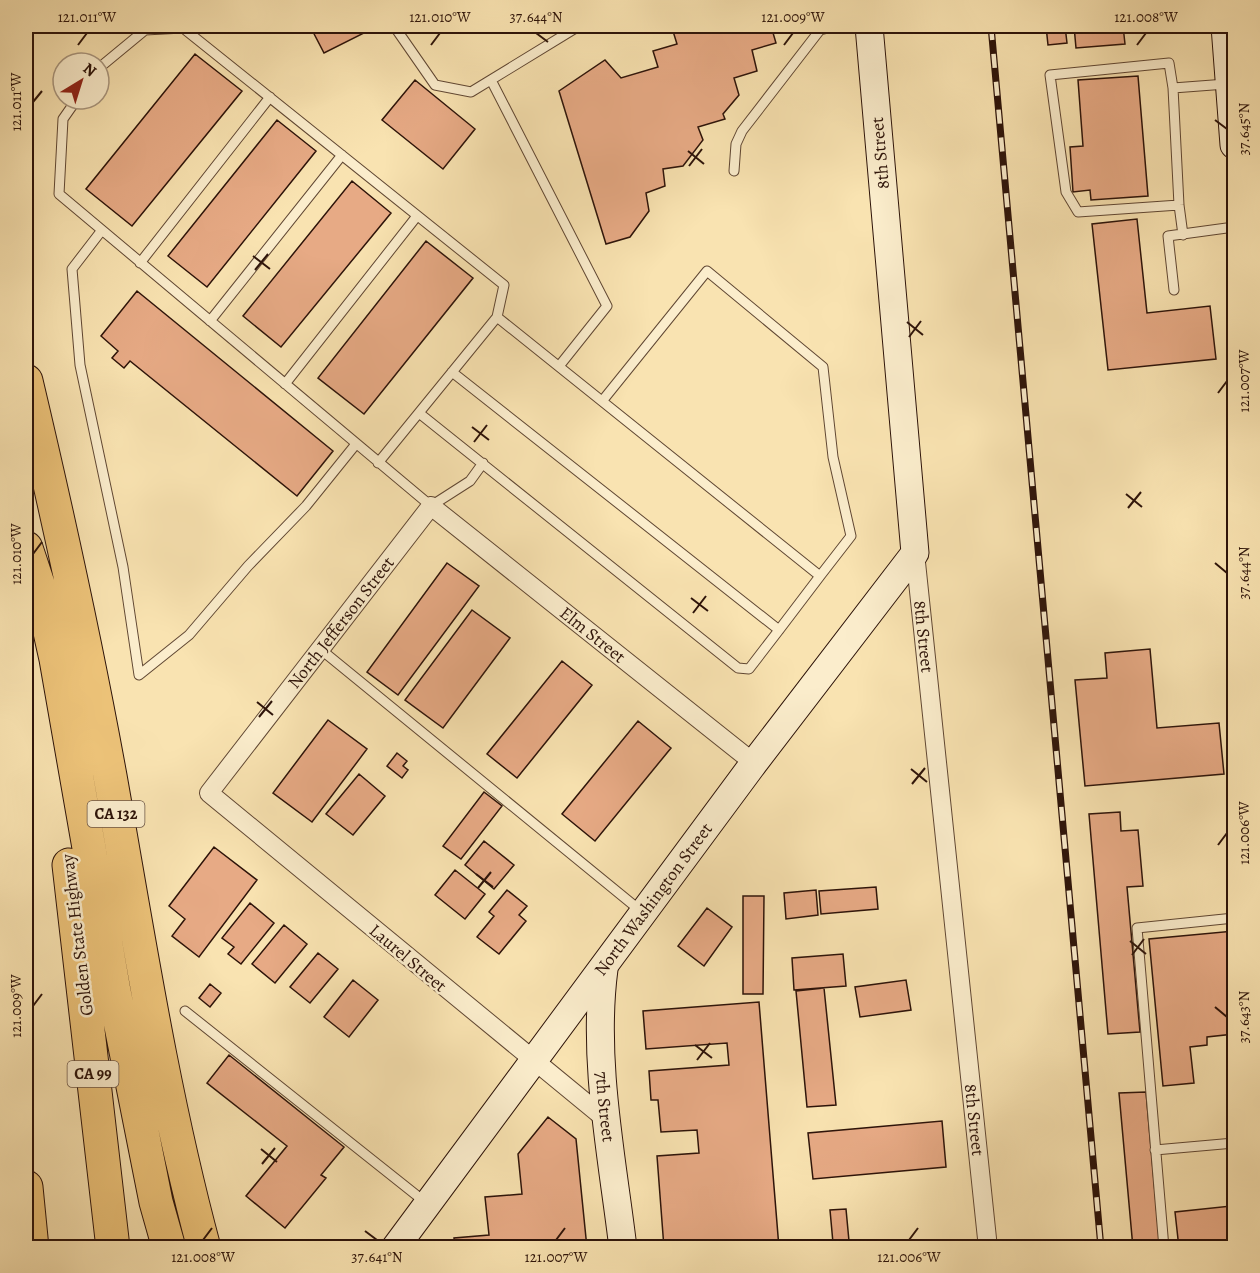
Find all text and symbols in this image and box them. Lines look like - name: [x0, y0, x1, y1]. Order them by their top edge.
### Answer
- text: 121.011°W: [58, 7, 116, 27]
- text: 121.010°W: [409, 7, 471, 27]
- text: 37.644°N: [510, 7, 563, 27]
- text: 121.009°W: [761, 7, 825, 27]
- text: 121.008°W: [1114, 7, 1178, 27]
- north arrow: [51, 51, 111, 111]
- text: N: [78, 58, 101, 82]
- text: 121.011°W: [6, 73, 26, 131]
- text: 37.645°N: [1234, 102, 1254, 155]
- street label: 8th Street: [865, 116, 895, 190]
- text: 121.007°W: [1234, 350, 1254, 412]
- text: 121.010°W: [6, 523, 26, 585]
- text: 37.644°N: [1234, 546, 1254, 599]
- street label: North Jefferson Street: [282, 552, 400, 694]
- street label: 8th Street: [908, 599, 939, 674]
- street label: Elm Street: [555, 601, 631, 668]
- road number: CA 132: [88, 801, 144, 827]
- text: 121.006°W: [1234, 801, 1254, 865]
- street label: North Washington Street: [589, 818, 718, 981]
- street label: Golden State Highway: [55, 852, 99, 1017]
- street label: Laurel Street: [364, 919, 452, 998]
- text: 121.009°W: [6, 974, 26, 1038]
- text: 37.643°N: [1234, 991, 1254, 1043]
- road number: CA 99: [68, 1061, 118, 1087]
- street label: 7th Street: [590, 1070, 621, 1144]
- street label: 8th Street: [959, 1083, 990, 1157]
- text: 121.008°W: [171, 1247, 235, 1267]
- text: 37.641°N: [351, 1247, 403, 1267]
- text: 121.007°W: [525, 1247, 587, 1267]
- text: 121.006°W: [877, 1247, 941, 1267]

